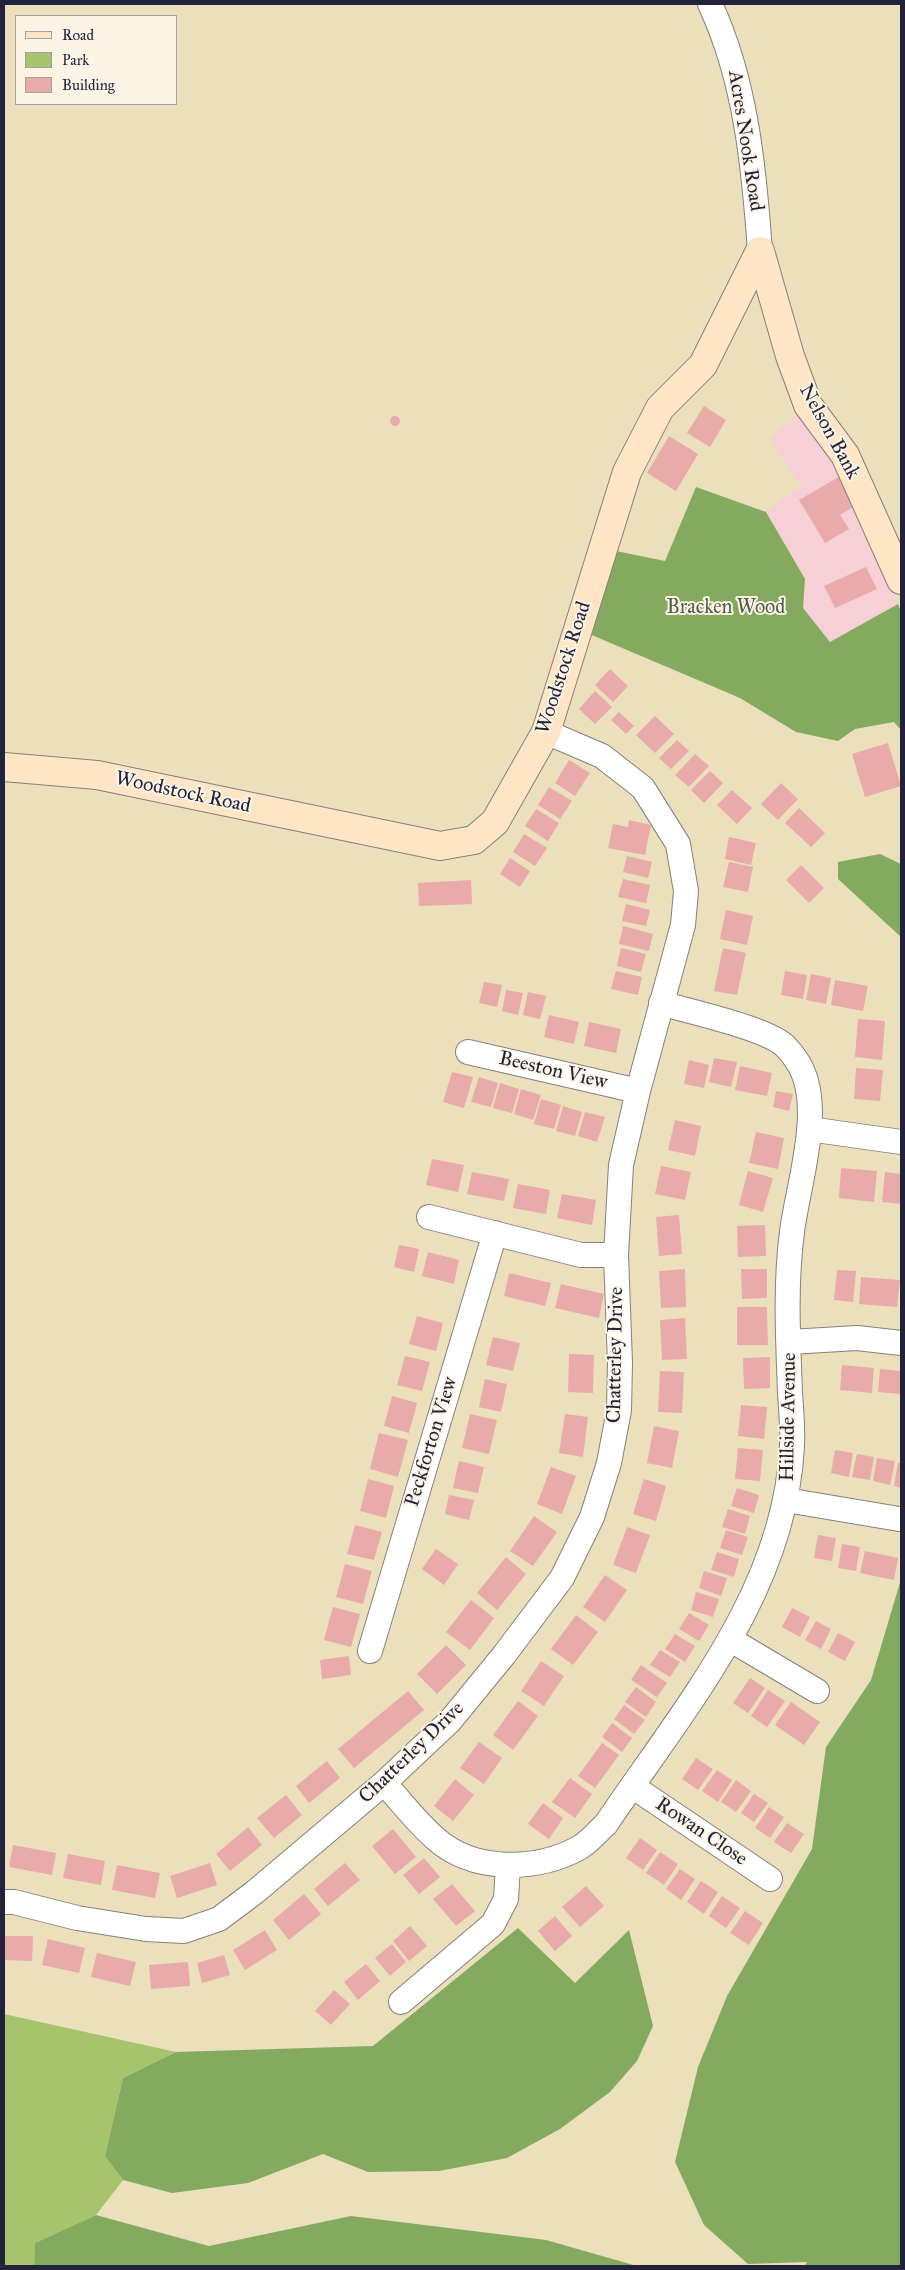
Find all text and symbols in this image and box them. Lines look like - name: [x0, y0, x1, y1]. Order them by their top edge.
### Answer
- legend: [15, 15, 178, 105]
- text: Road: [62, 26, 94, 44]
- text: Park: [62, 51, 89, 69]
- street label: Acres Nook Road: [722, 69, 768, 213]
- text: Building: [62, 76, 115, 94]
- street label: Nelson Bank: [793, 380, 865, 484]
- park label: Bracken Wood: [667, 596, 785, 620]
- street label: Woodstock Road: [531, 599, 597, 737]
- street label: Woodstock Road: [113, 767, 253, 819]
- street label: Beeston View: [497, 1047, 609, 1095]
- street label: Chatterley Drive: [603, 1287, 629, 1423]
- street label: Hillside Avenue: [776, 1352, 802, 1482]
- street label: Peckforton View: [401, 1374, 463, 1510]
- street label: Chatterley Drive: [355, 1697, 469, 1809]
- street label: Rowan Close: [651, 1793, 751, 1871]

